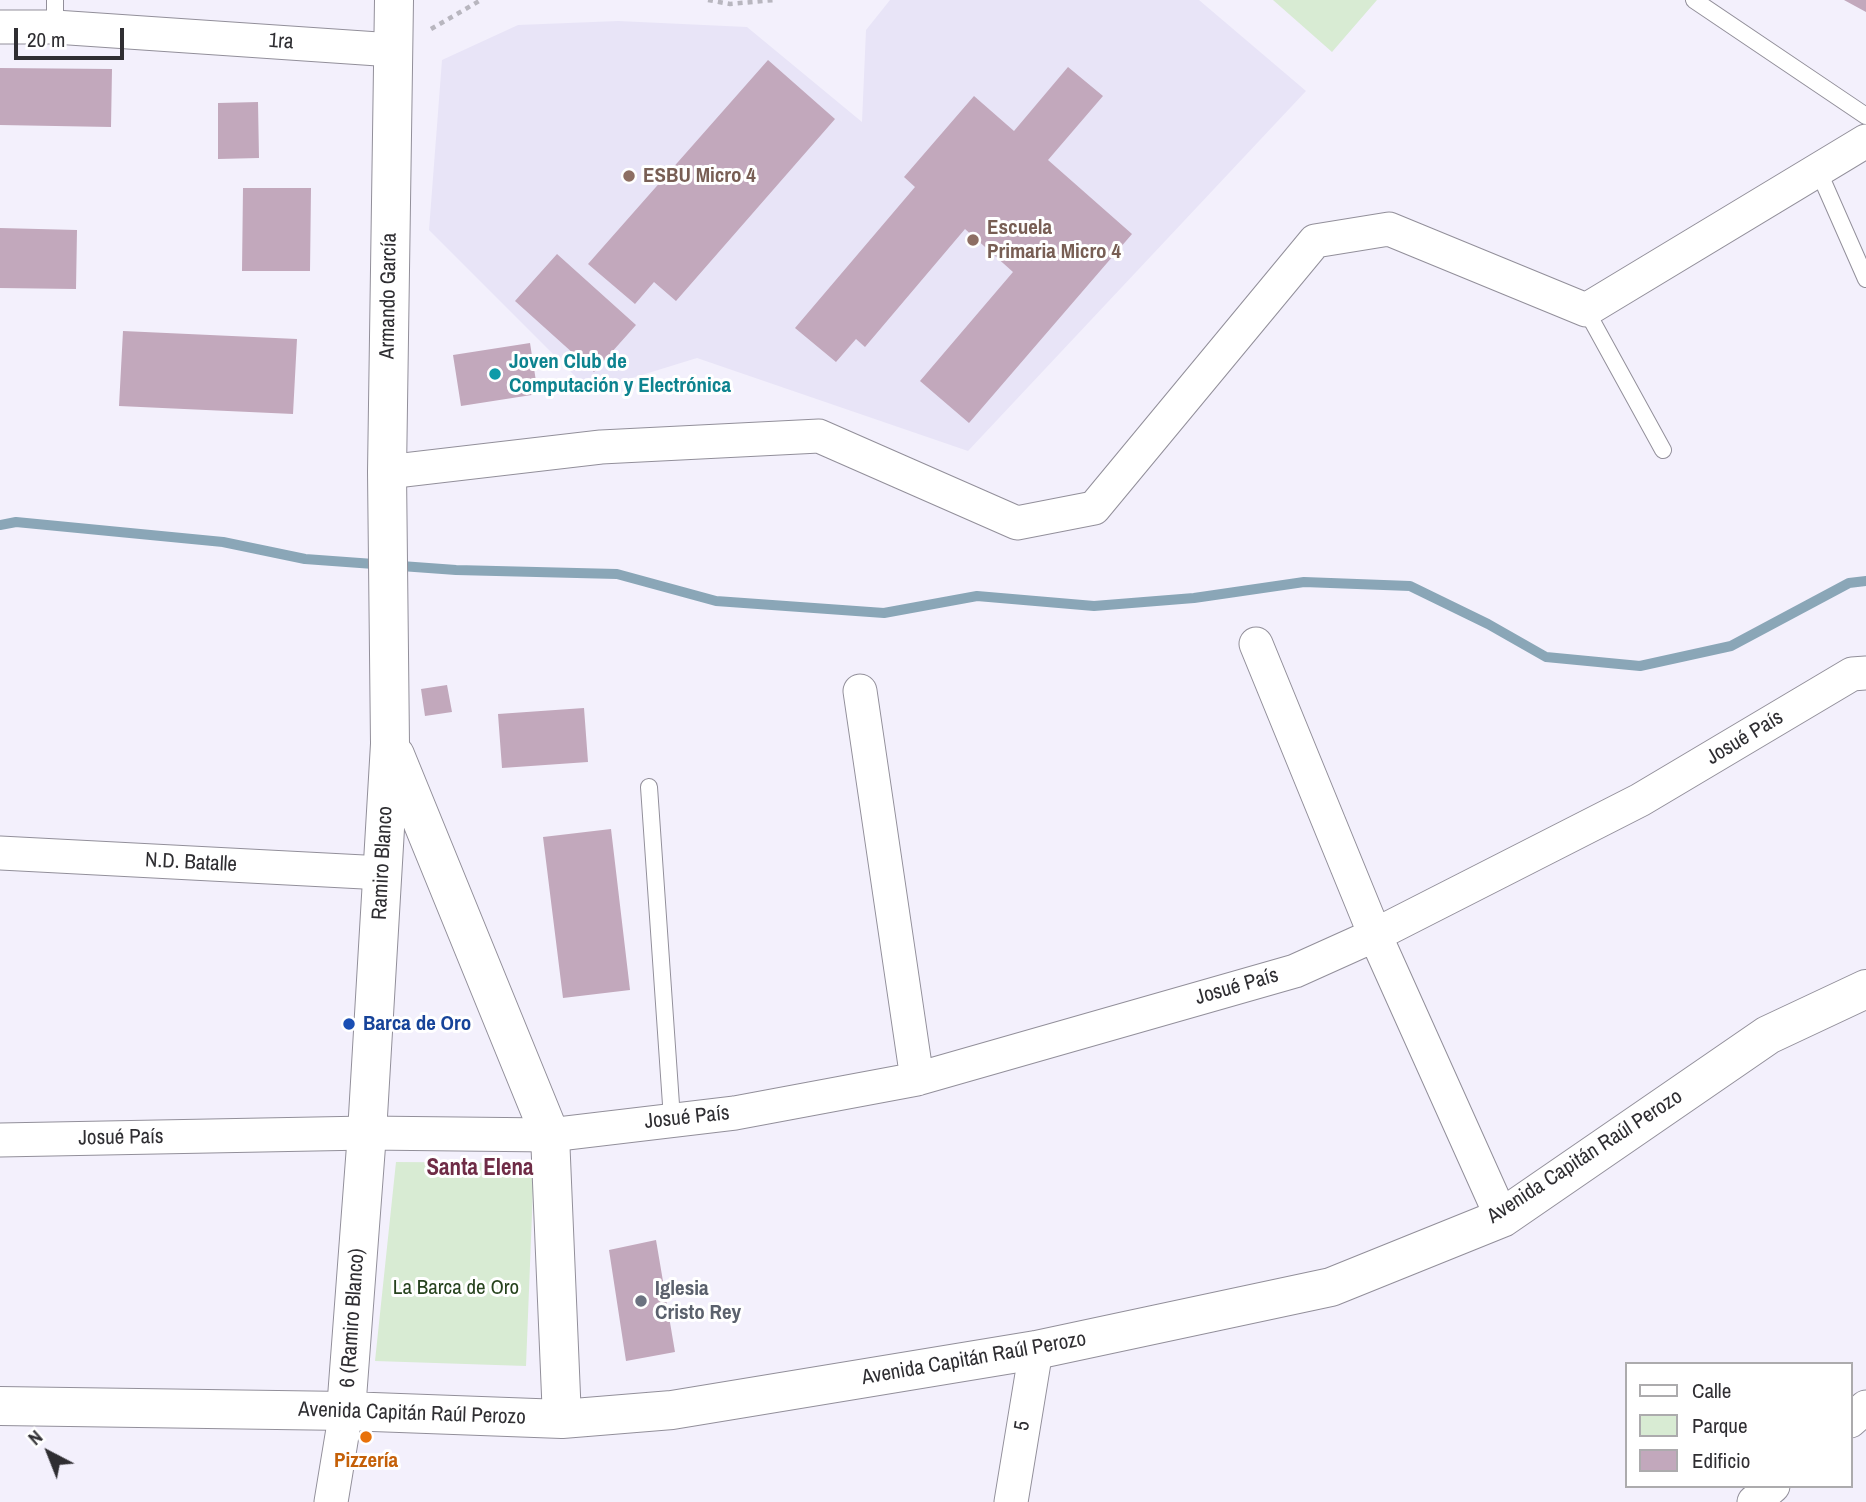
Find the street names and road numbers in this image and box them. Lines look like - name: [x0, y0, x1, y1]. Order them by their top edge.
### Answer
- street label: 1ra: [268, 29, 294, 55]
- street label: Armando García: [375, 233, 403, 359]
- street label: Josué País: [1702, 705, 1788, 771]
- street label: Ramiro Blanco: [367, 805, 399, 921]
- street label: N.D. Batalle: [144, 848, 238, 878]
- street label: Josué País: [1193, 963, 1281, 1011]
- street label: Avenida Capitán Raúl Perozo: [1483, 1084, 1687, 1230]
- street label: Josué País: [643, 1101, 731, 1135]
- street label: Josué País: [78, 1125, 164, 1151]
- street label: 6 (Ramiro Blanco): [336, 1247, 370, 1389]
- street label: Avenida Capitán Raúl Perozo: [860, 1327, 1088, 1391]
- street label: Avenida Capitán Raúl Perozo: [298, 1397, 526, 1431]
- street label: 5: [1010, 1419, 1036, 1433]

